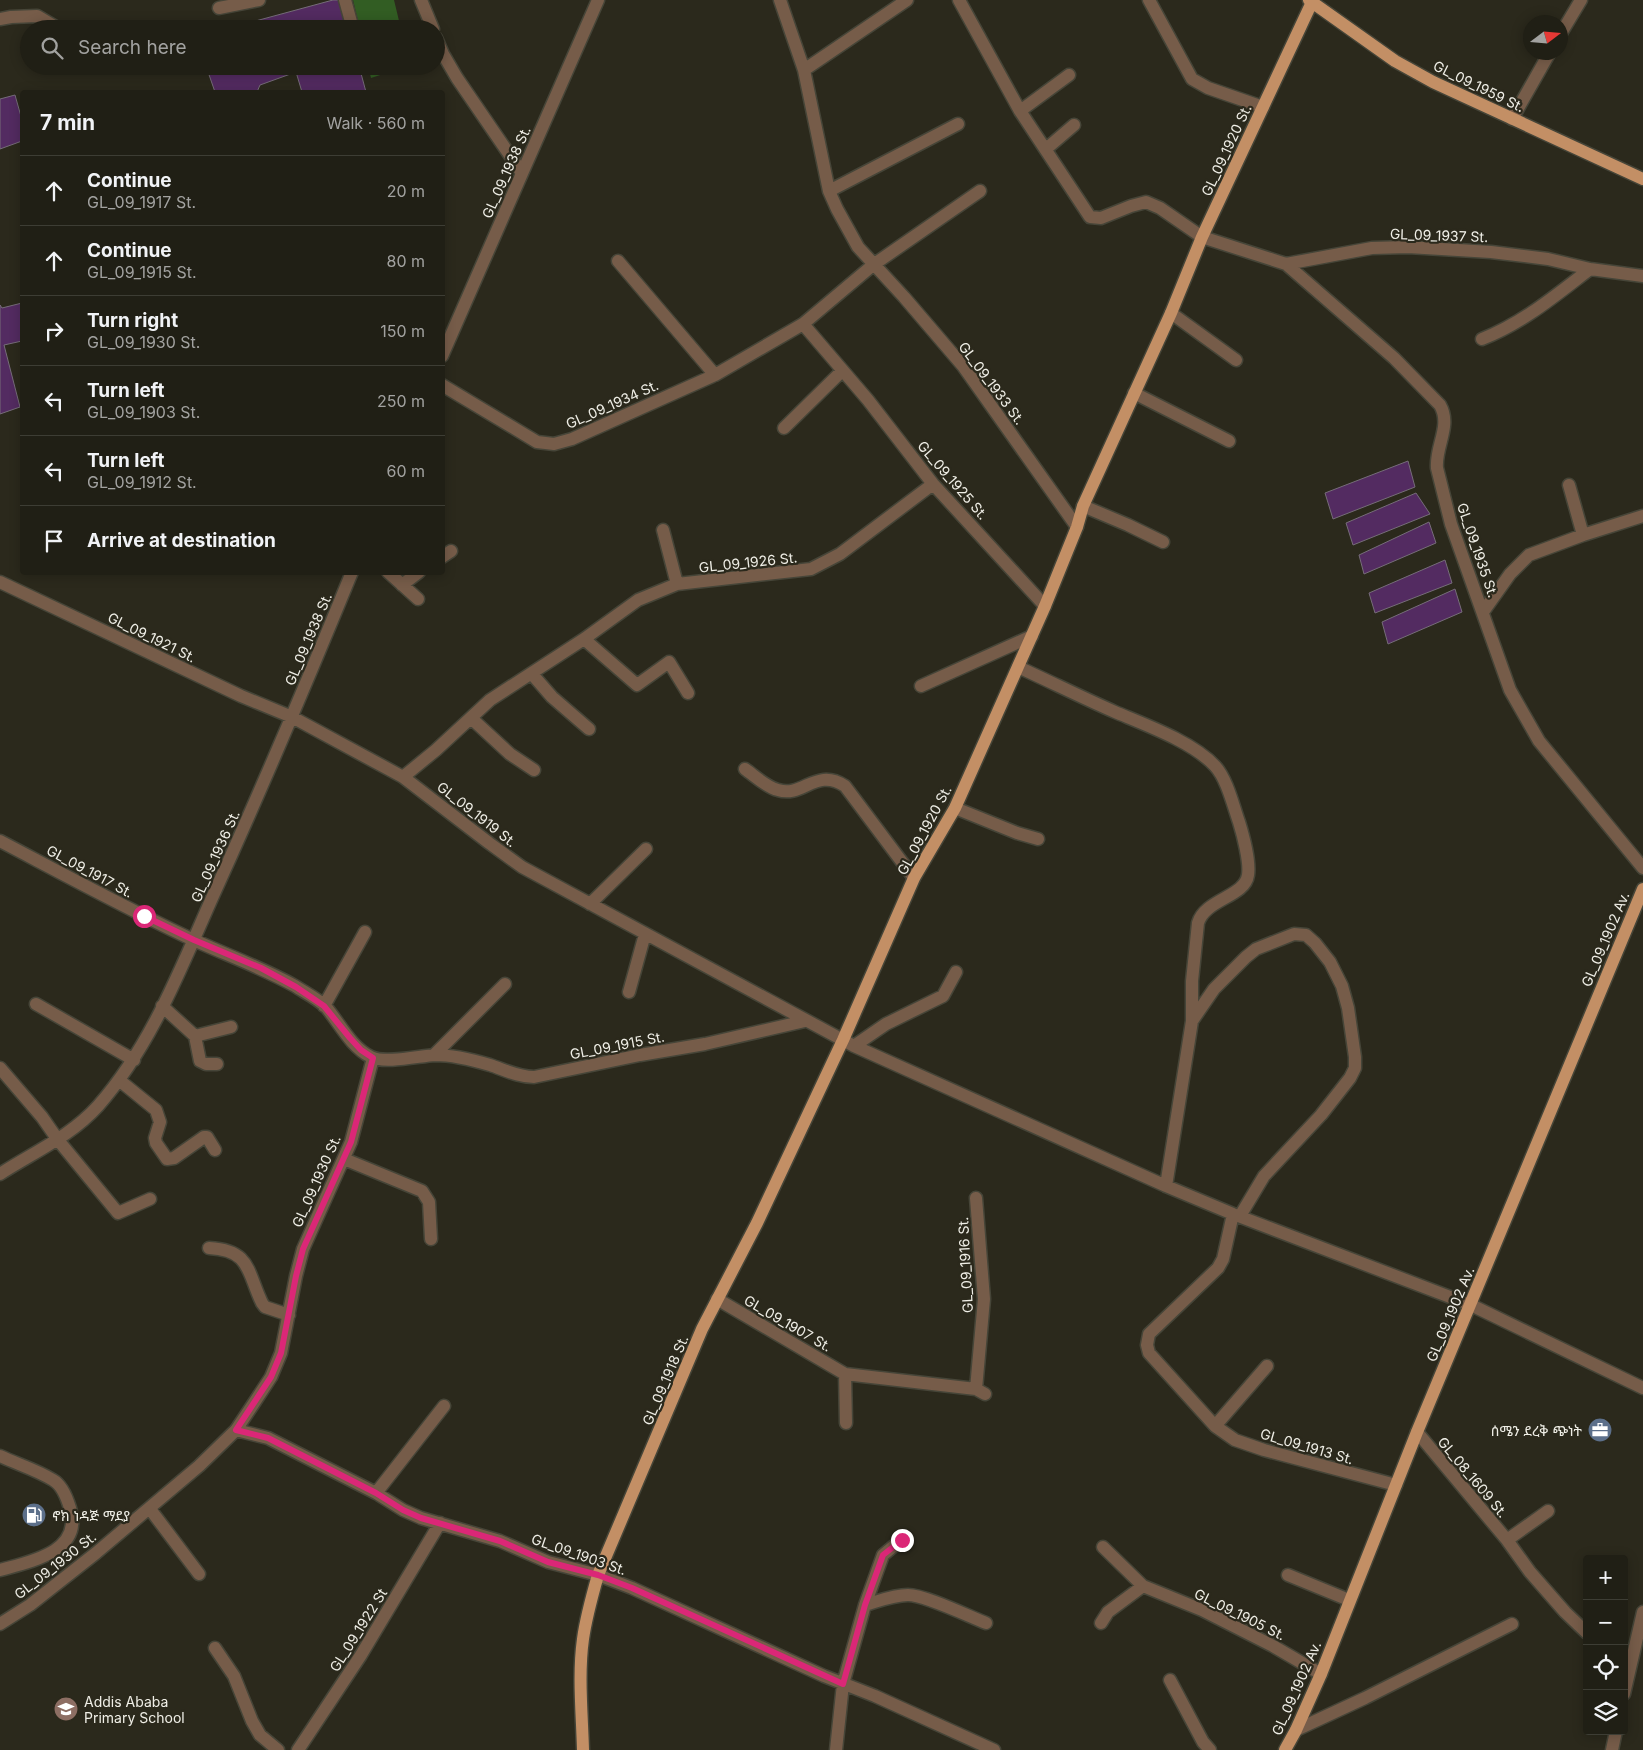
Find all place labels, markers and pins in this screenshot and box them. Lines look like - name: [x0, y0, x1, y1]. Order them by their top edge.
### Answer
- office icon: ሰሜን ደረቅ ጭነት: [1587, 1417, 1613, 1443]
- place label: ሰሜን ደረቅ ጭነት: [1491, 1422, 1583, 1439]
- fuel station icon: ኖክ ነዳጅ ማደያ: [21, 1502, 47, 1528]
- place label: ኖክ ነዳጅ ማደያ: [52, 1507, 130, 1524]
- place label: Addis Ababa Primary School: [84, 1693, 185, 1726]
- school or university icon: Addis Ababa Primary School: [53, 1696, 79, 1722]

